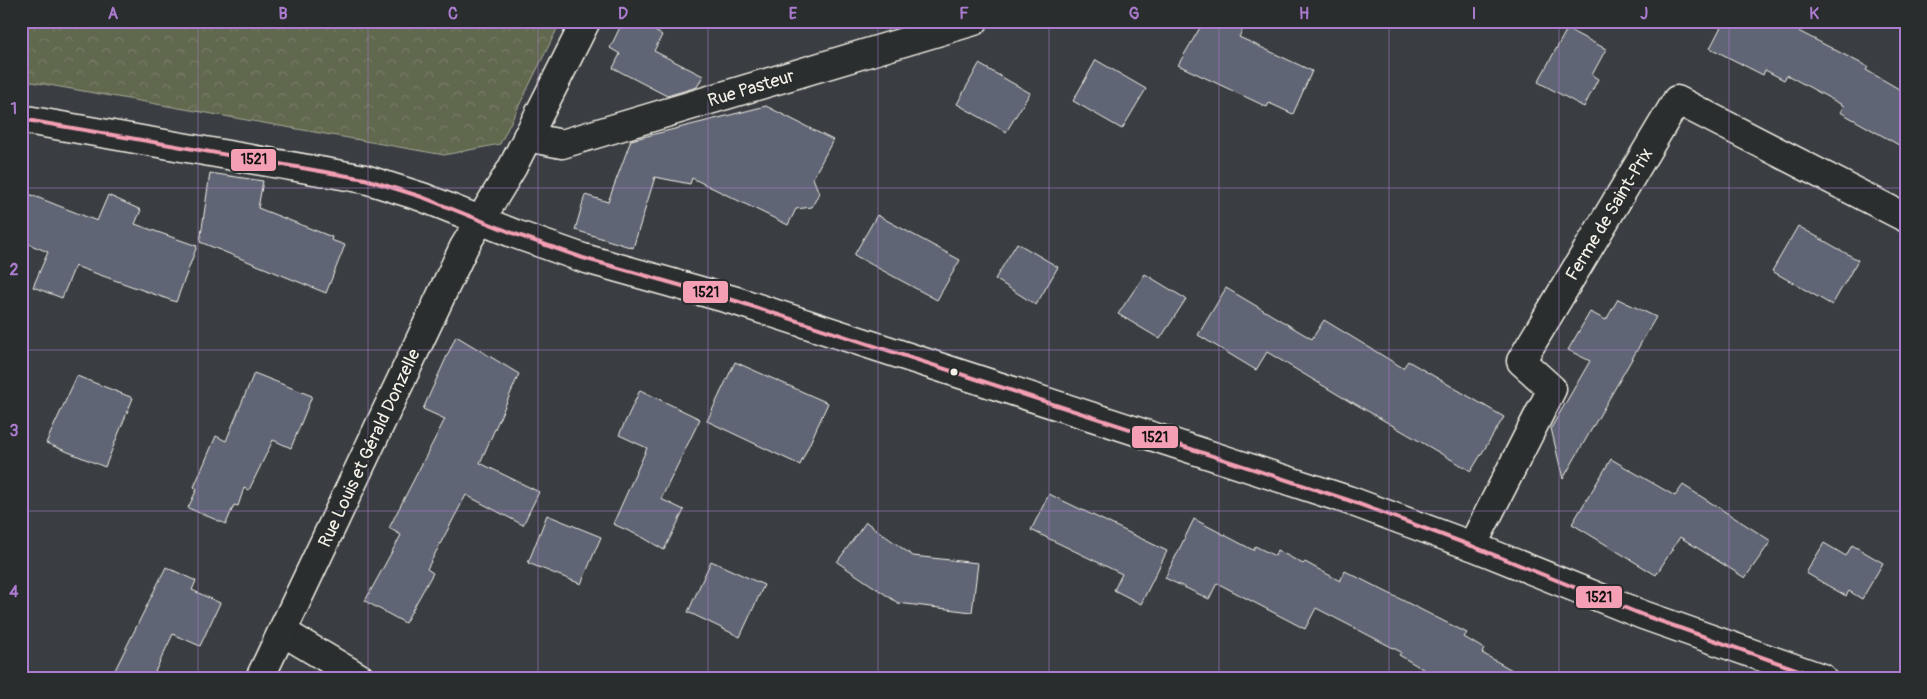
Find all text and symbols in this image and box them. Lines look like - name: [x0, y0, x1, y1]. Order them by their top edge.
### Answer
- text: A: [108, 4, 119, 24]
- text: B: [278, 4, 288, 24]
- text: C: [448, 4, 458, 24]
- text: D: [618, 4, 628, 24]
- text: E: [789, 4, 798, 24]
- text: F: [959, 4, 969, 24]
- text: G: [1129, 4, 1140, 24]
- text: H: [1299, 4, 1309, 24]
- text: I: [1472, 4, 1476, 24]
- text: J: [1640, 4, 1648, 24]
- text: K: [1809, 4, 1819, 24]
- street label: Rue Pasteur: [705, 64, 798, 113]
- text: 1: [11, 99, 17, 119]
- street label: Ferme de Saint-Prix: [1561, 144, 1658, 285]
- line badge: 1521: [230, 148, 277, 172]
- text: 1521: [241, 151, 267, 168]
- text: 2: [10, 260, 19, 280]
- line badge: 1521: [682, 280, 729, 304]
- text: 1521: [693, 284, 719, 301]
- street label: Rue Louis et Gérald Donzelle: [313, 345, 426, 551]
- unlabelled marker: [949, 367, 959, 377]
- text: 3: [10, 421, 19, 441]
- line badge: 1521: [1131, 425, 1179, 449]
- text: 1521: [1142, 429, 1168, 446]
- text: 4: [9, 582, 19, 602]
- line badge: 1521: [1575, 585, 1623, 609]
- text: 1521: [1586, 589, 1612, 606]

